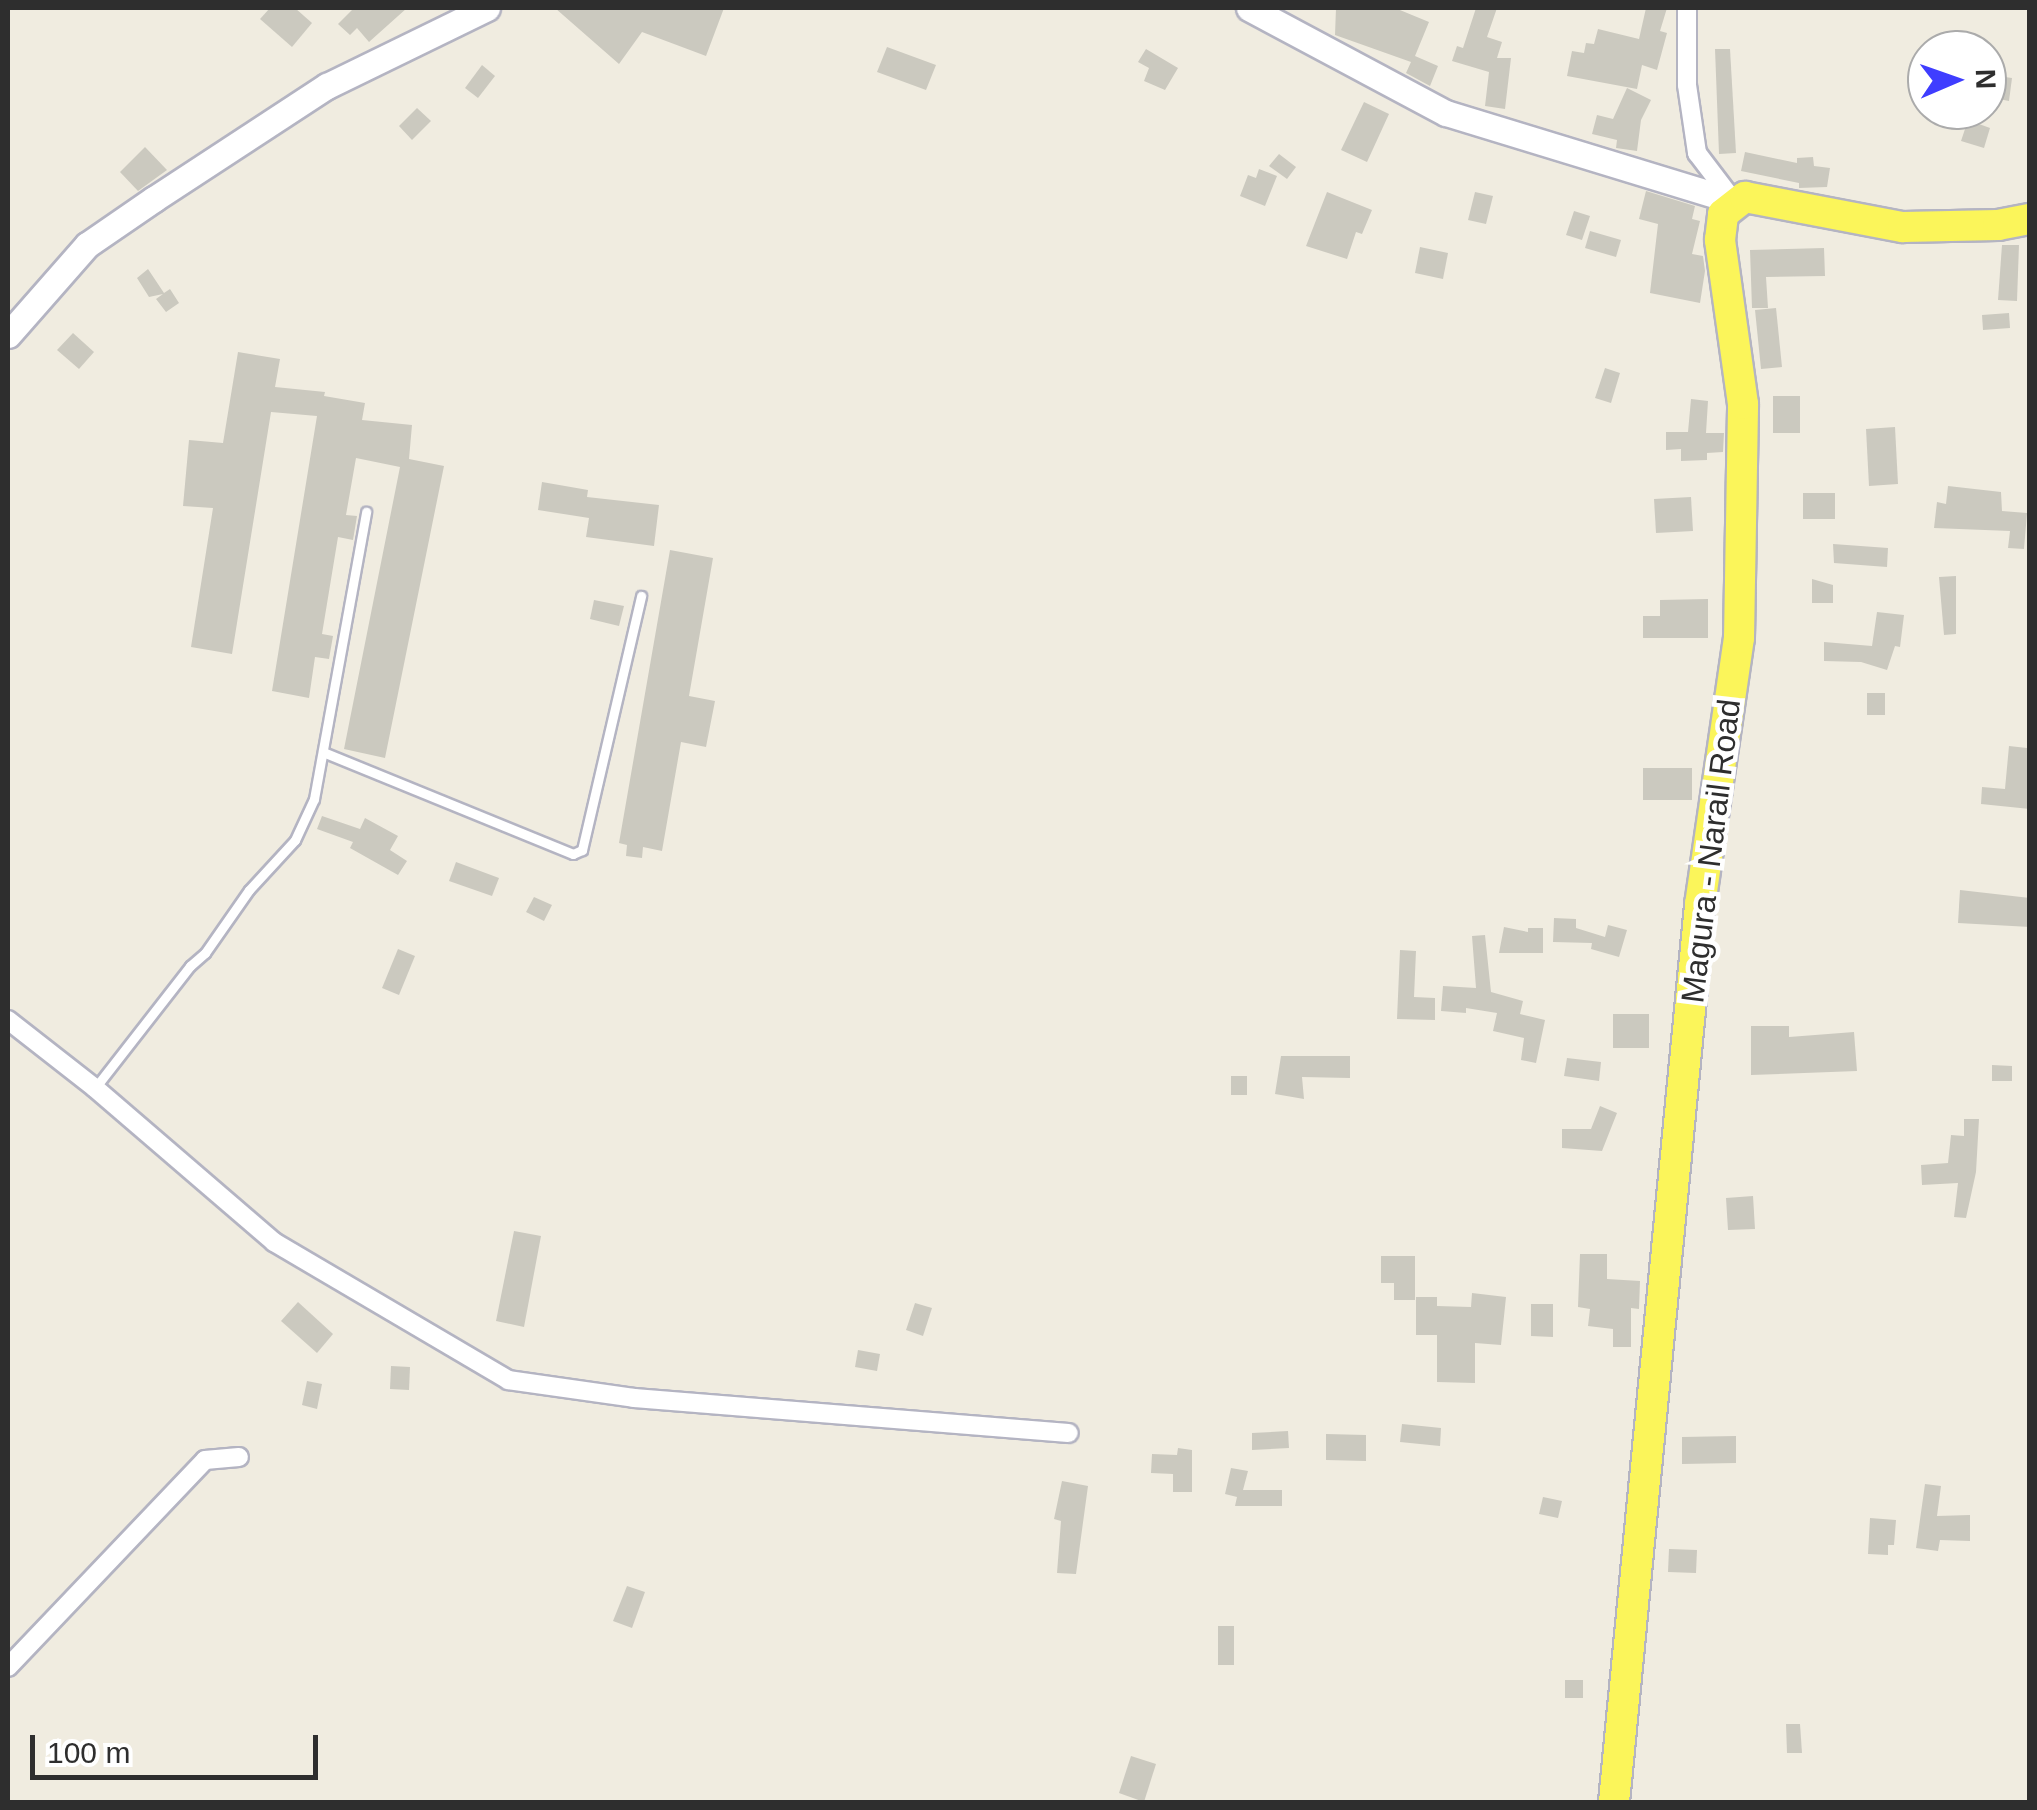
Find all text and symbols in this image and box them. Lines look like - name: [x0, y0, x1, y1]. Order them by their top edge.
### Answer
- north arrow: [1907, 30, 2007, 130]
- text: N: [1970, 68, 2001, 90]
- street label: Magura - Narail Road: [1673, 697, 1749, 1005]
- scale bar: [35, 1715, 322, 1777]
- text: 100 m: [47, 1736, 130, 1769]

